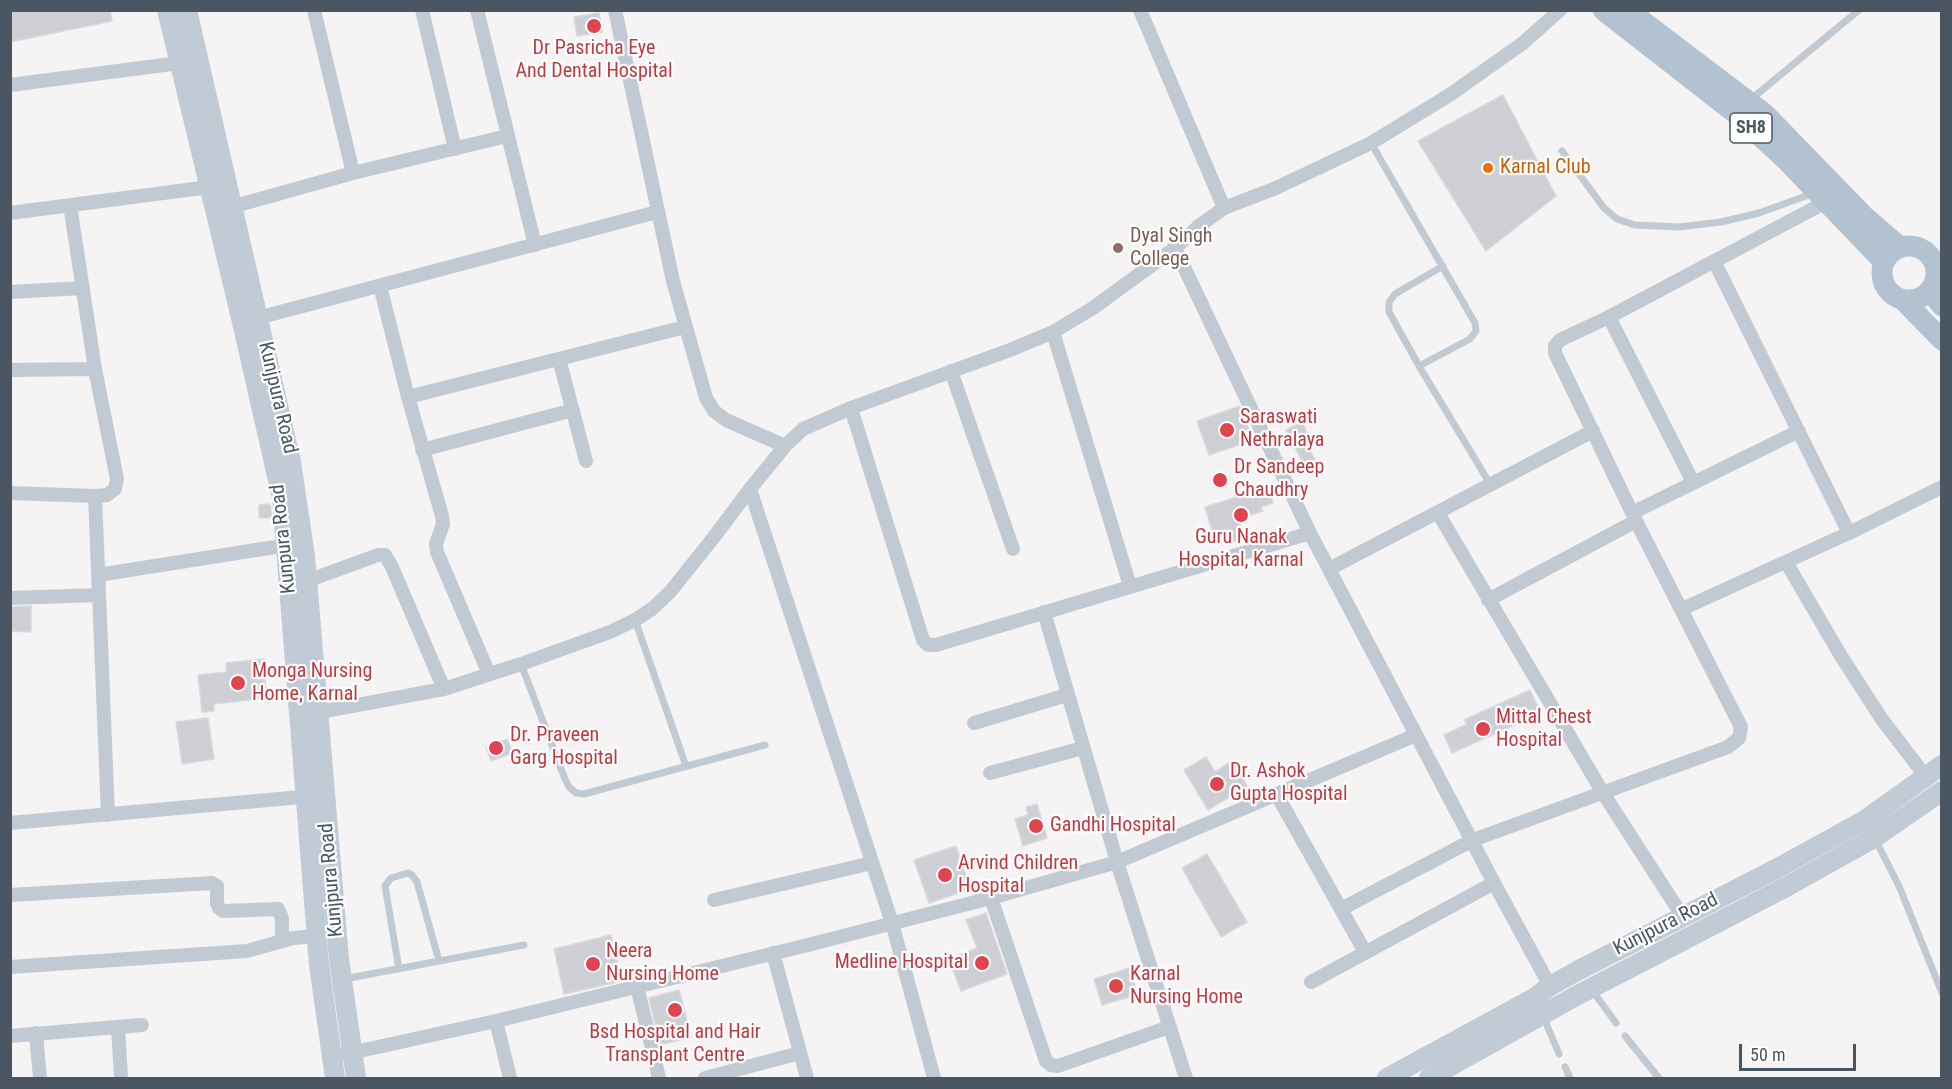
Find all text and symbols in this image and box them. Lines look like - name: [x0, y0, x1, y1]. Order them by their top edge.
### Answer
- marker: Dr Pasricha Eye And Dental Hospital: [585, 17, 603, 35]
- place label: Dr Pasricha Eye And Dental Hospital: [516, 37, 672, 84]
- road number: SH8: [1730, 113, 1772, 143]
- place label: Karnal Club: [1500, 156, 1590, 180]
- marker: Karnal Club: [1481, 161, 1495, 175]
- place label: Dyal Singh College: [1130, 225, 1213, 272]
- marker: Dyal Singh College: [1111, 241, 1125, 255]
- street label: Kunjpura Road: [252, 340, 302, 456]
- place label: Saraswati Nethralaya: [1240, 406, 1324, 453]
- marker: Saraswati Nethralaya: [1218, 421, 1236, 439]
- place label: Dr Sandeep Chaudhry: [1234, 456, 1324, 503]
- marker: Dr Sandeep Chaudhry: [1211, 471, 1229, 489]
- street label: Kunpura Road: [266, 483, 302, 595]
- marker: Guru Nanak Hospital, Karnal: [1232, 506, 1250, 524]
- place label: Guru Nanak Hospital, Karnal: [1178, 526, 1304, 573]
- place label: Monga Nursing Home, Karnal: [252, 660, 372, 707]
- marker: Monga Nursing Home, Karnal: [229, 674, 247, 692]
- place label: Mittal Chest Hospital: [1496, 706, 1592, 753]
- marker: Mittal Chest Hospital: [1474, 720, 1492, 738]
- place label: Dr. Praveen Garg Hospital: [510, 724, 618, 771]
- marker: Dr. Praveen Garg Hospital: [487, 739, 505, 757]
- place label: Dr. Ashok Gupta Hospital: [1230, 760, 1348, 807]
- marker: Dr. Ashok Gupta Hospital: [1208, 775, 1226, 793]
- place label: Gandhi Hospital: [1050, 814, 1176, 838]
- marker: Gandhi Hospital: [1027, 817, 1045, 835]
- street label: Kunjpura Road: [315, 822, 349, 938]
- place label: Arvind Children Hospital: [958, 852, 1078, 899]
- marker: Arvind Children Hospital: [936, 866, 954, 884]
- street label: Kunjpura Road: [1610, 888, 1722, 962]
- place label: Neera Nursing Home: [606, 940, 719, 987]
- place label: Medline Hospital: [835, 951, 968, 975]
- marker: Medline Hospital: [973, 954, 991, 972]
- marker: Neera Nursing Home: [584, 955, 602, 973]
- place label: Karnal Nursing Home: [1130, 963, 1243, 1010]
- marker: Karnal Nursing Home: [1107, 977, 1125, 995]
- marker: Bsd Hospital and Hair Transplant Centre: [666, 1001, 684, 1019]
- place label: Bsd Hospital and Hair Transplant Centre: [589, 1021, 761, 1068]
- scale bar: [1742, 1032, 1859, 1070]
- text: 50 m: [1750, 1044, 1785, 1065]

